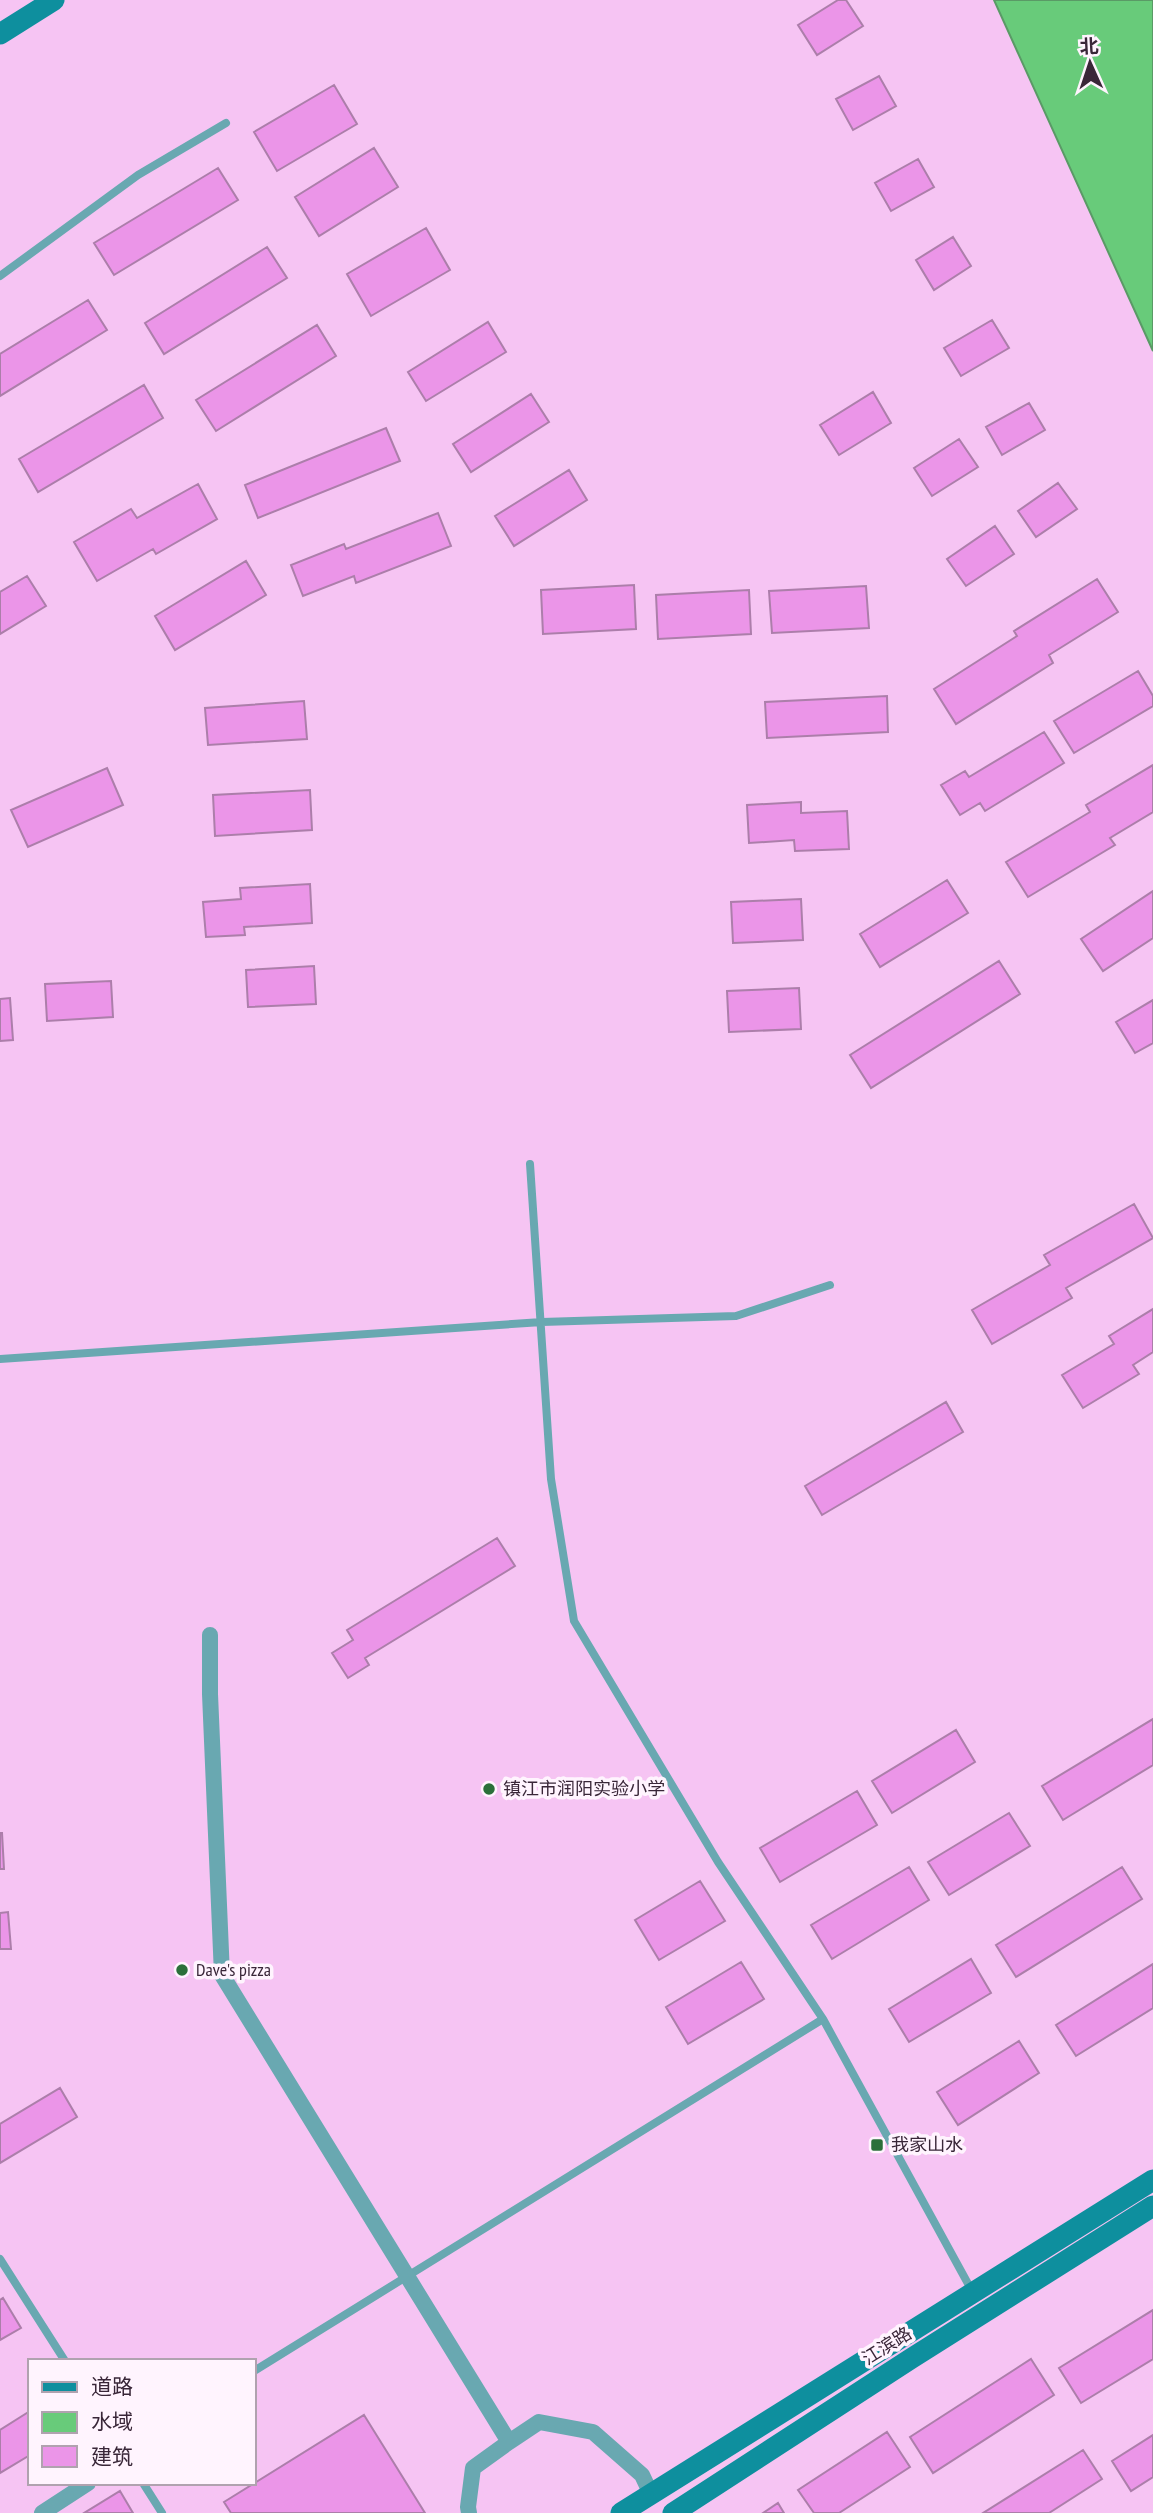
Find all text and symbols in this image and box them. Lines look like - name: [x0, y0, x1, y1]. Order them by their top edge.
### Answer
- north arrow: [1055, 28, 1125, 98]
- text: 北: [1079, 34, 1099, 59]
- place label: 镇江市润阳实验小学: [503, 1777, 665, 1800]
- marker: 镇江市润阳实验小学: [481, 1781, 497, 1797]
- place label: Dave's pizza: [196, 1958, 271, 1981]
- marker: Dave's pizza: [174, 1962, 190, 1978]
- place label: 我家山水: [891, 2133, 963, 2156]
- marker: 我家山水: [869, 2137, 885, 2153]
- street label: 江滨路: [858, 2322, 916, 2370]
- legend: [28, 2359, 256, 2485]
- text: 道路: [91, 2373, 133, 2400]
- text: 水域: [91, 2408, 133, 2435]
- text: 建筑: [91, 2443, 133, 2470]

